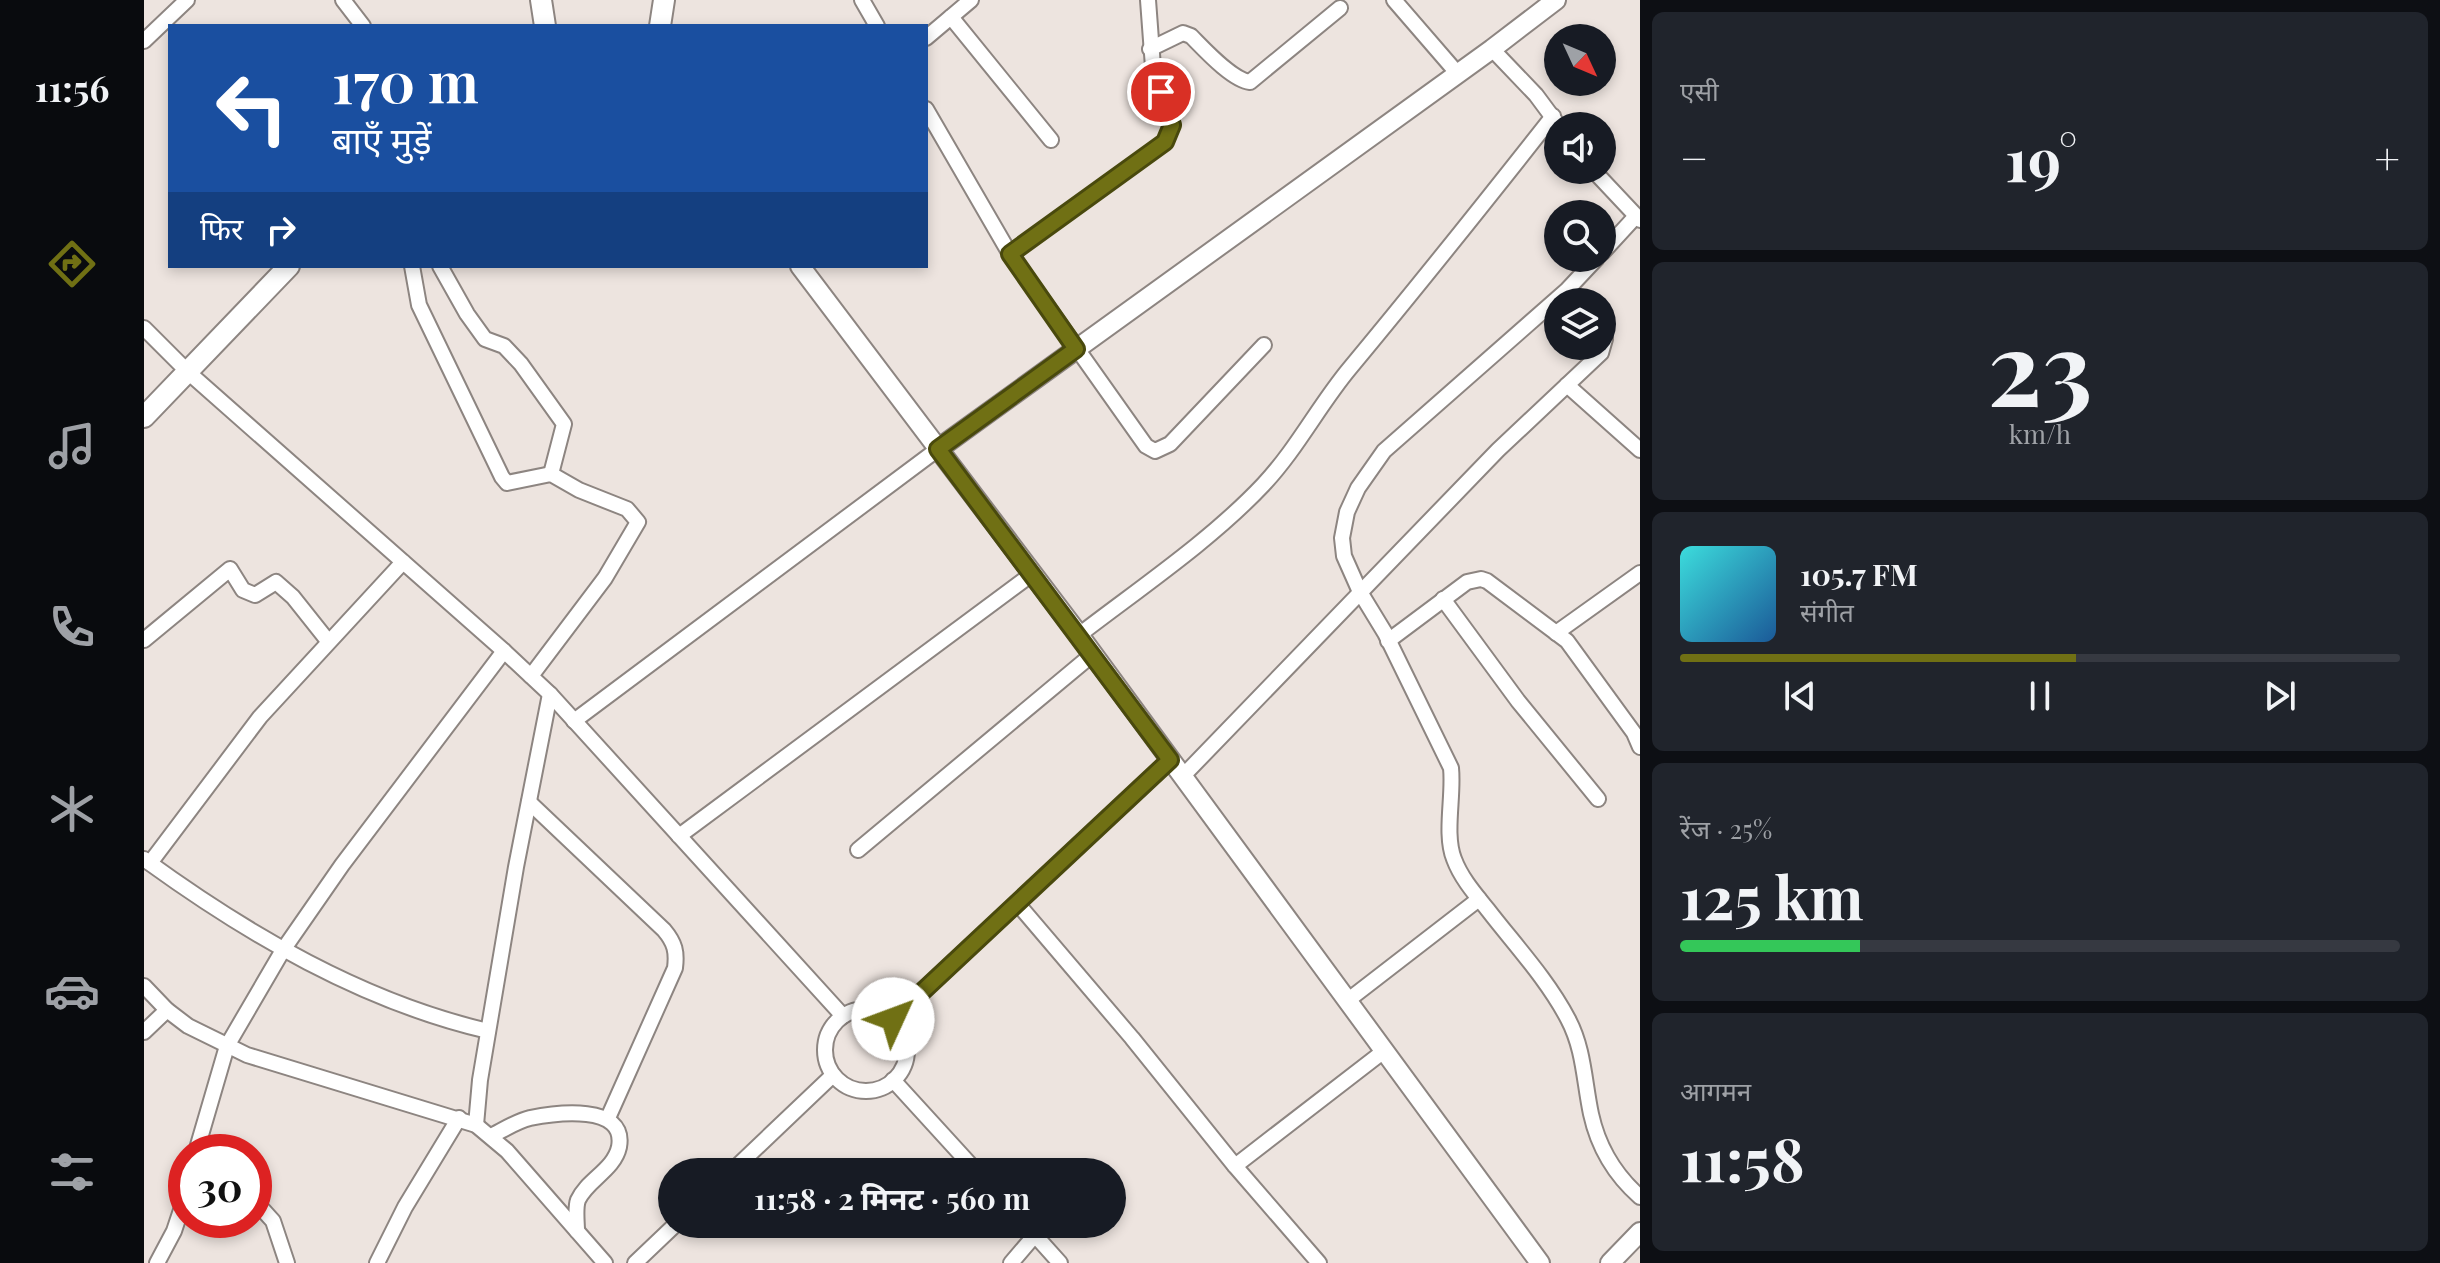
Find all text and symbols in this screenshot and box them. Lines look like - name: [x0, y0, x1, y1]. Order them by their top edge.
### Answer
- north arrow: [1544, 24, 1616, 96]
- map controls: [1544, 24, 1616, 360]
- text: 170 m: [332, 43, 479, 118]
- icon: left: [200, 56, 304, 160]
- pin: [1127, 58, 1195, 126]
- text: 11:56: [35, 63, 109, 111]
- icon: arrive: [1139, 70, 1183, 114]
- text: एसी: [1680, 73, 1719, 108]
- button: sound: [1544, 112, 1616, 184]
- text: बाएँ मुड़ें: [332, 115, 432, 163]
- text: 19°: [2005, 117, 2078, 197]
- text: −: [1680, 127, 1708, 186]
- text: +: [2374, 127, 2400, 186]
- button: search: [1544, 200, 1616, 272]
- text: फिर: [200, 208, 243, 248]
- icon: right: [259, 208, 303, 252]
- icon: directions: [44, 236, 100, 292]
- button: layers: [1544, 288, 1616, 360]
- text: 23: [1987, 294, 2093, 433]
- text: km/h: [2009, 416, 2071, 451]
- icon: music: [44, 418, 100, 474]
- text: 105.7 FM: [1800, 554, 1918, 594]
- text: संगीत: [1800, 594, 1854, 629]
- icon: phone: [44, 599, 100, 655]
- icon: previous: [1778, 674, 1822, 718]
- icon: pause: [2018, 674, 2062, 718]
- icon: next: [2258, 674, 2302, 718]
- icon: climate: [44, 781, 100, 837]
- text: रेंज · 25%: [1680, 811, 1772, 846]
- text: 125 km: [1680, 855, 1864, 935]
- icon: car: [44, 963, 100, 1019]
- position arrow: [851, 977, 935, 1061]
- text: आगमन: [1680, 1073, 1751, 1108]
- text: 11:58: [1680, 1117, 1805, 1197]
- speed limit sign: 30: [168, 1134, 272, 1238]
- icon: filters: [44, 1144, 100, 1200]
- text: 11:58 · 2 मिनट · 560 m: [754, 1178, 1030, 1218]

